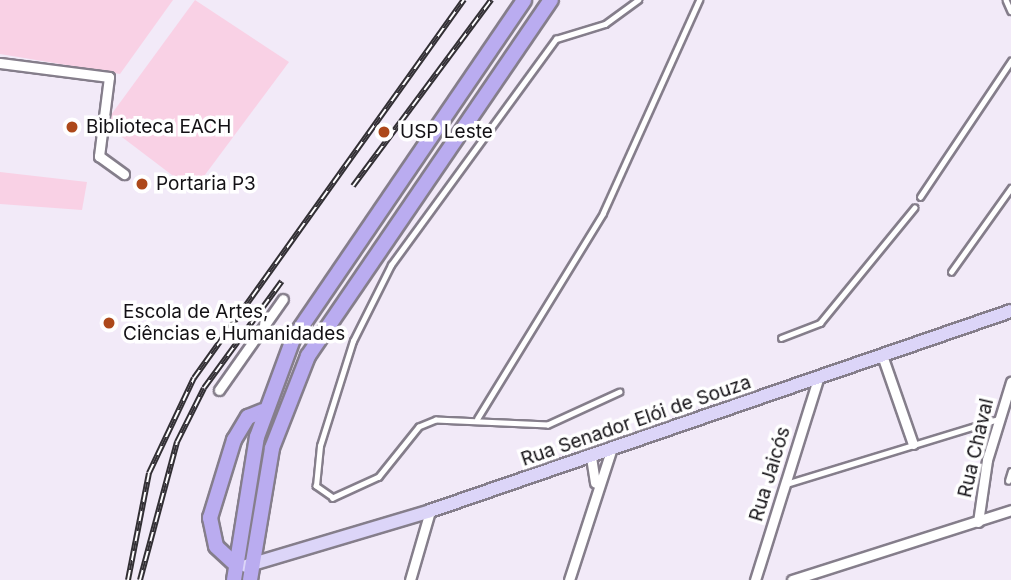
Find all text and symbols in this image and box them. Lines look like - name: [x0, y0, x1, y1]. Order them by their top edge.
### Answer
- place label: Biblioteca EACH: [86, 116, 231, 138]
- marker: Biblioteca EACH: [64, 119, 80, 135]
- place label: USP Leste: [400, 121, 493, 143]
- marker: USP Leste: [374, 122, 394, 142]
- place label: Portaria P3: [156, 173, 256, 195]
- marker: Portaria P3: [134, 176, 150, 192]
- place label: Escola de Artes, Ciências e Humanidades: [123, 301, 345, 345]
- marker: Escola de Artes, Ciências e Humanidades: [101, 315, 117, 331]
- street label: Rua Senador Elói de Souza: [518, 371, 754, 471]
- street label: Rua Chaval: [954, 396, 998, 500]
- street label: Rua Jaicós: [745, 424, 795, 524]

